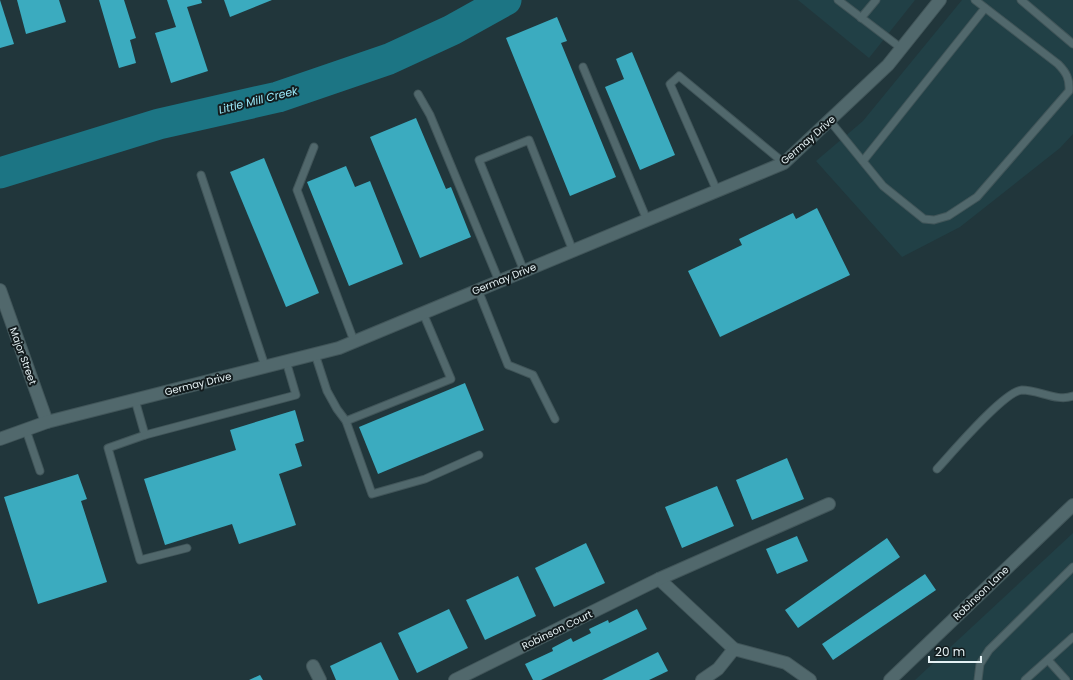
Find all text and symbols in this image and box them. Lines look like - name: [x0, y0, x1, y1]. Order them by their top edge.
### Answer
- water label: Little Mill Creek: [217, 82, 301, 118]
- street label: Germay Drive: [777, 112, 839, 168]
- street label: Germay Drive: [470, 259, 538, 299]
- street label: Major Street: [6, 325, 40, 387]
- street label: Germay Drive: [163, 368, 233, 400]
- street label: Robinson Lane: [950, 562, 1012, 624]
- street label: Robinson Court: [519, 606, 595, 654]
- scale bar: [929, 638, 981, 664]
- text: 20 m: [935, 643, 965, 660]

